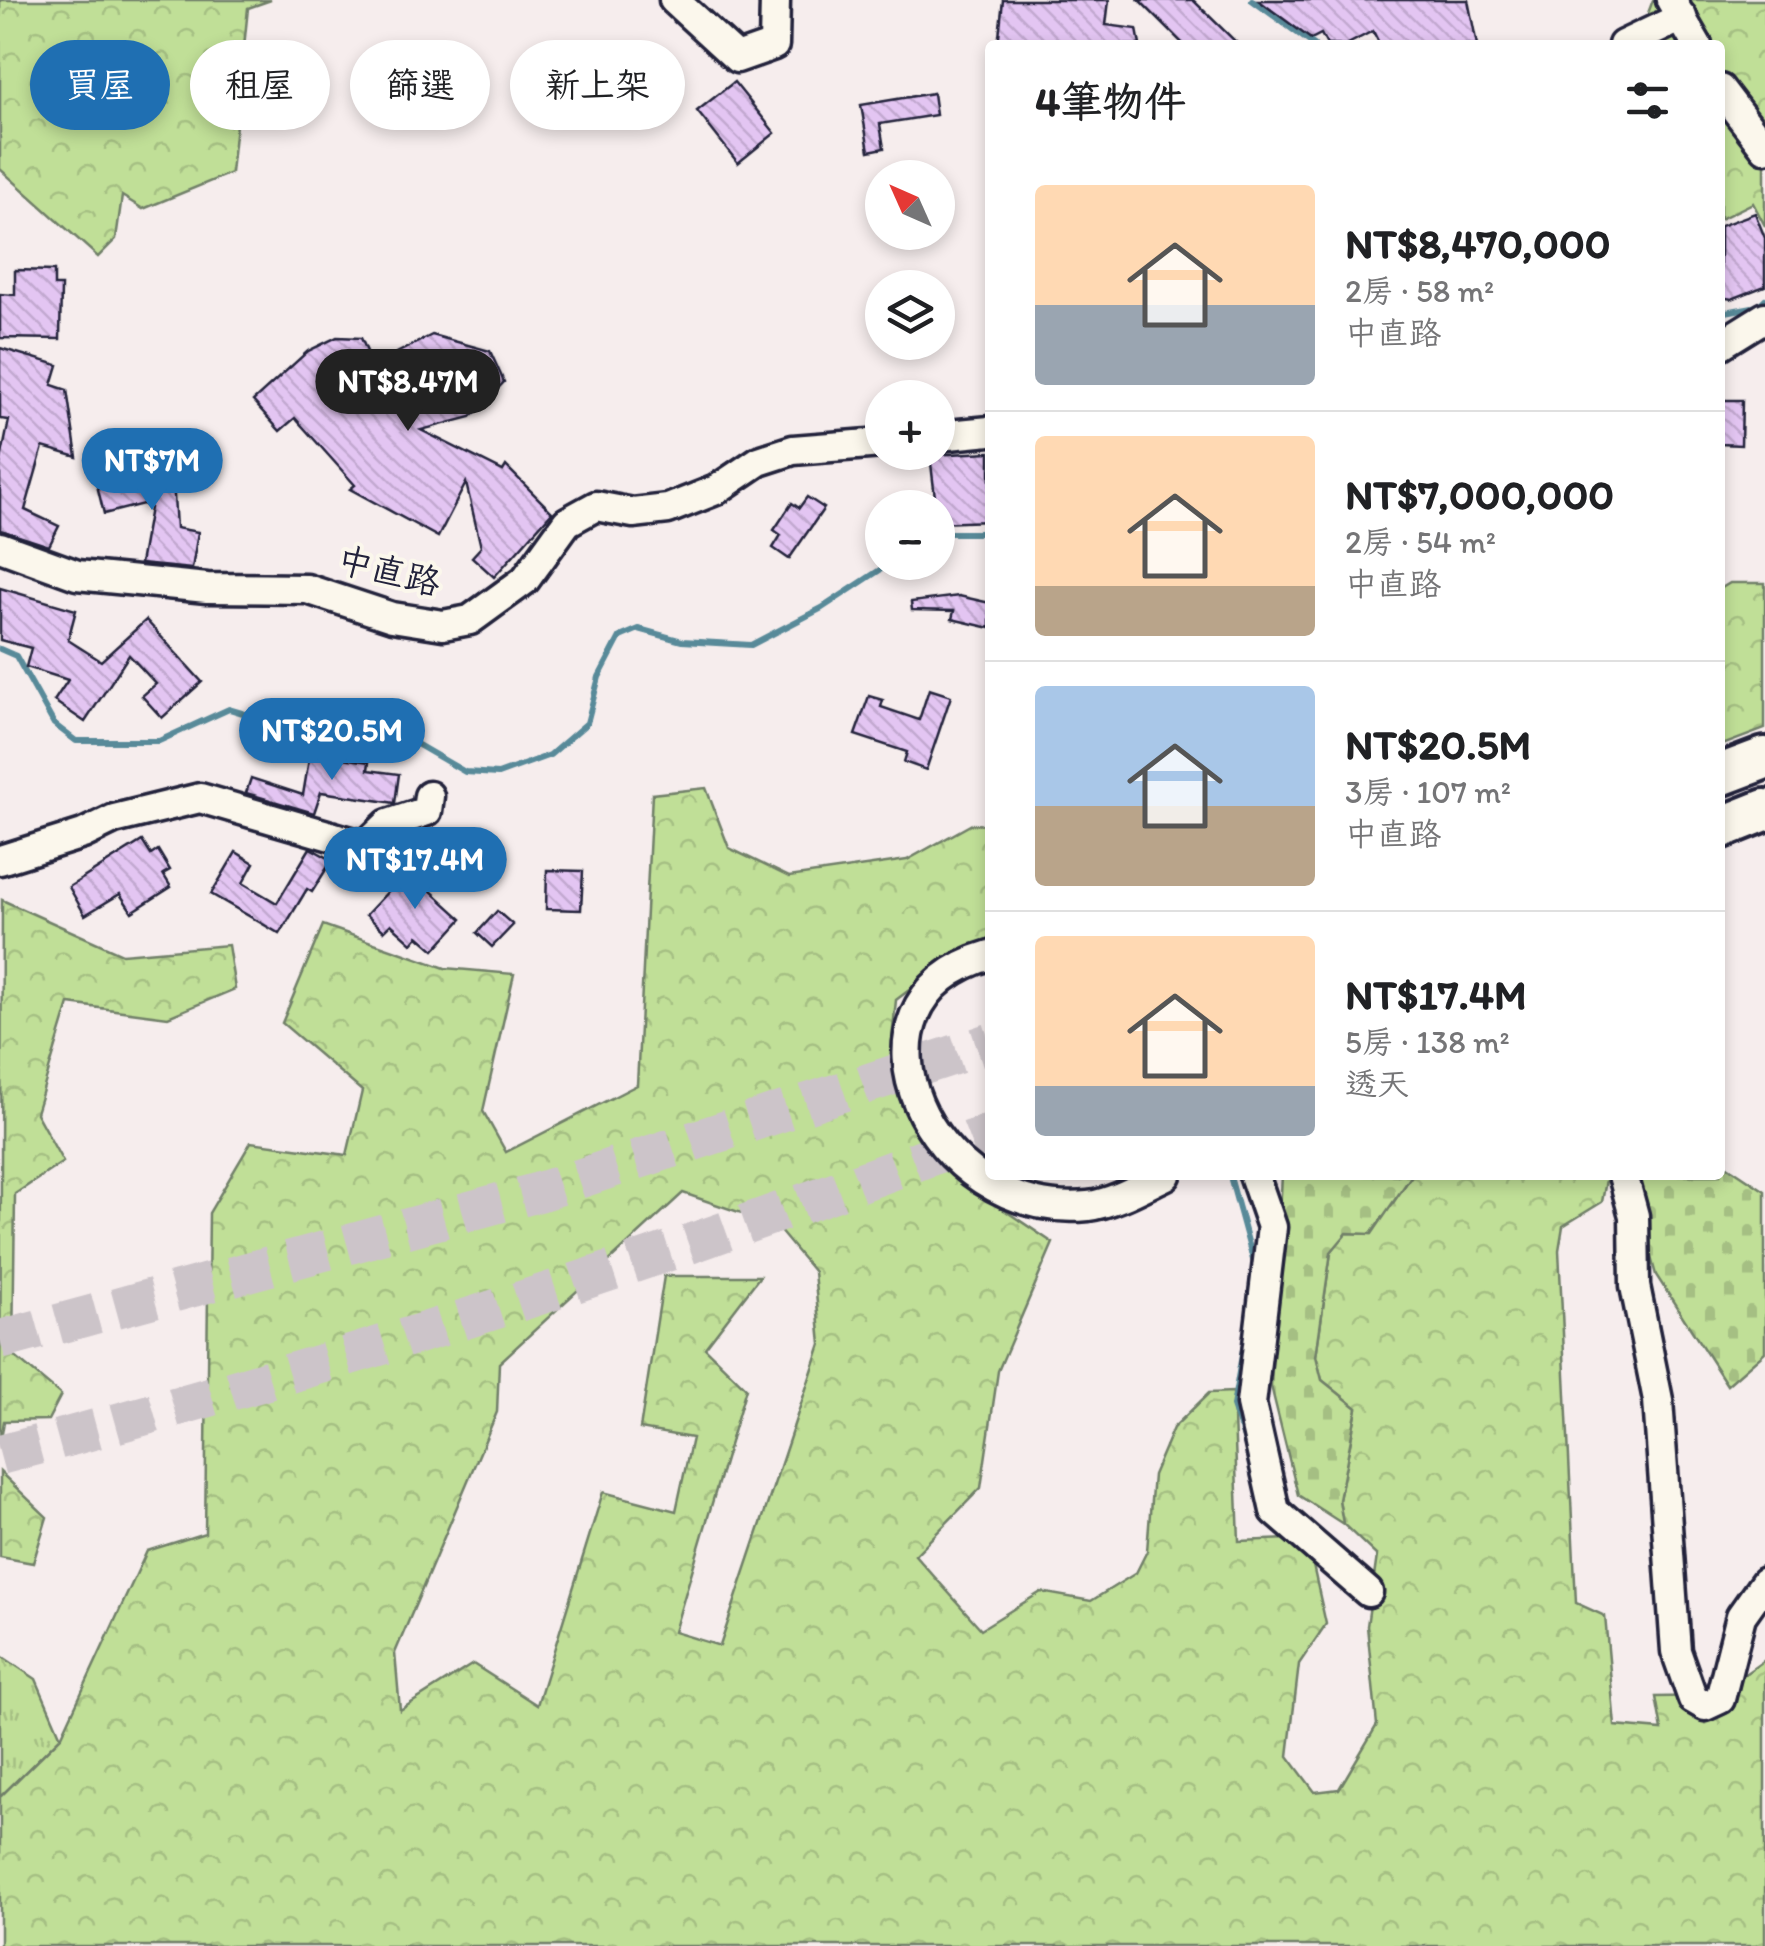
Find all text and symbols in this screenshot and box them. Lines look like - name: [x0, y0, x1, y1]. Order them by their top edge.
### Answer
- chip: 買屋: [30, 40, 170, 130]
- chip: 租屋: [190, 40, 330, 130]
- chip: 篩選: [350, 40, 490, 130]
- chip: 新上架: [510, 40, 685, 130]
- icon: filters: [1620, 73, 1675, 128]
- text: 4筆物件: [1035, 76, 1186, 127]
- north arrow: [865, 160, 955, 250]
- map controls: [865, 160, 955, 580]
- text: NT$8,470,000: [1345, 218, 1611, 269]
- icon: home: [1115, 225, 1235, 345]
- button: layers: [865, 270, 955, 360]
- text: 2房 · 58 m²: [1345, 272, 1494, 310]
- text: 中直路: [1345, 314, 1441, 352]
- pin: NT$8.47M: [305, 349, 511, 434]
- text: NT$8.47M: [337, 362, 479, 400]
- button: +: [865, 380, 955, 470]
- pin: NT$7M: [82, 428, 222, 513]
- text: NT$7M: [104, 441, 200, 479]
- text: NT$7,000,000: [1345, 469, 1614, 520]
- icon: home: [1115, 476, 1235, 596]
- button: −: [865, 490, 955, 580]
- text: 2房 · 54 m²: [1345, 523, 1496, 561]
- street label: 中直路: [333, 538, 445, 604]
- text: 中直路: [1345, 565, 1441, 603]
- pin: NT$20.5M: [229, 698, 435, 783]
- text: NT$20.5M: [261, 711, 403, 749]
- text: NT$20.5M: [1345, 719, 1531, 770]
- icon: home: [1115, 726, 1235, 846]
- text: 3房 · 107 m²: [1345, 773, 1511, 811]
- text: 中直路: [1345, 815, 1441, 853]
- pin: NT$17.4M: [312, 827, 518, 912]
- text: NT$17.4M: [346, 840, 484, 878]
- text: NT$17.4M: [1345, 969, 1527, 1020]
- icon: home: [1115, 976, 1235, 1096]
- text: 5房 · 138 m²: [1345, 1023, 1510, 1061]
- text: 透天: [1345, 1065, 1409, 1103]

